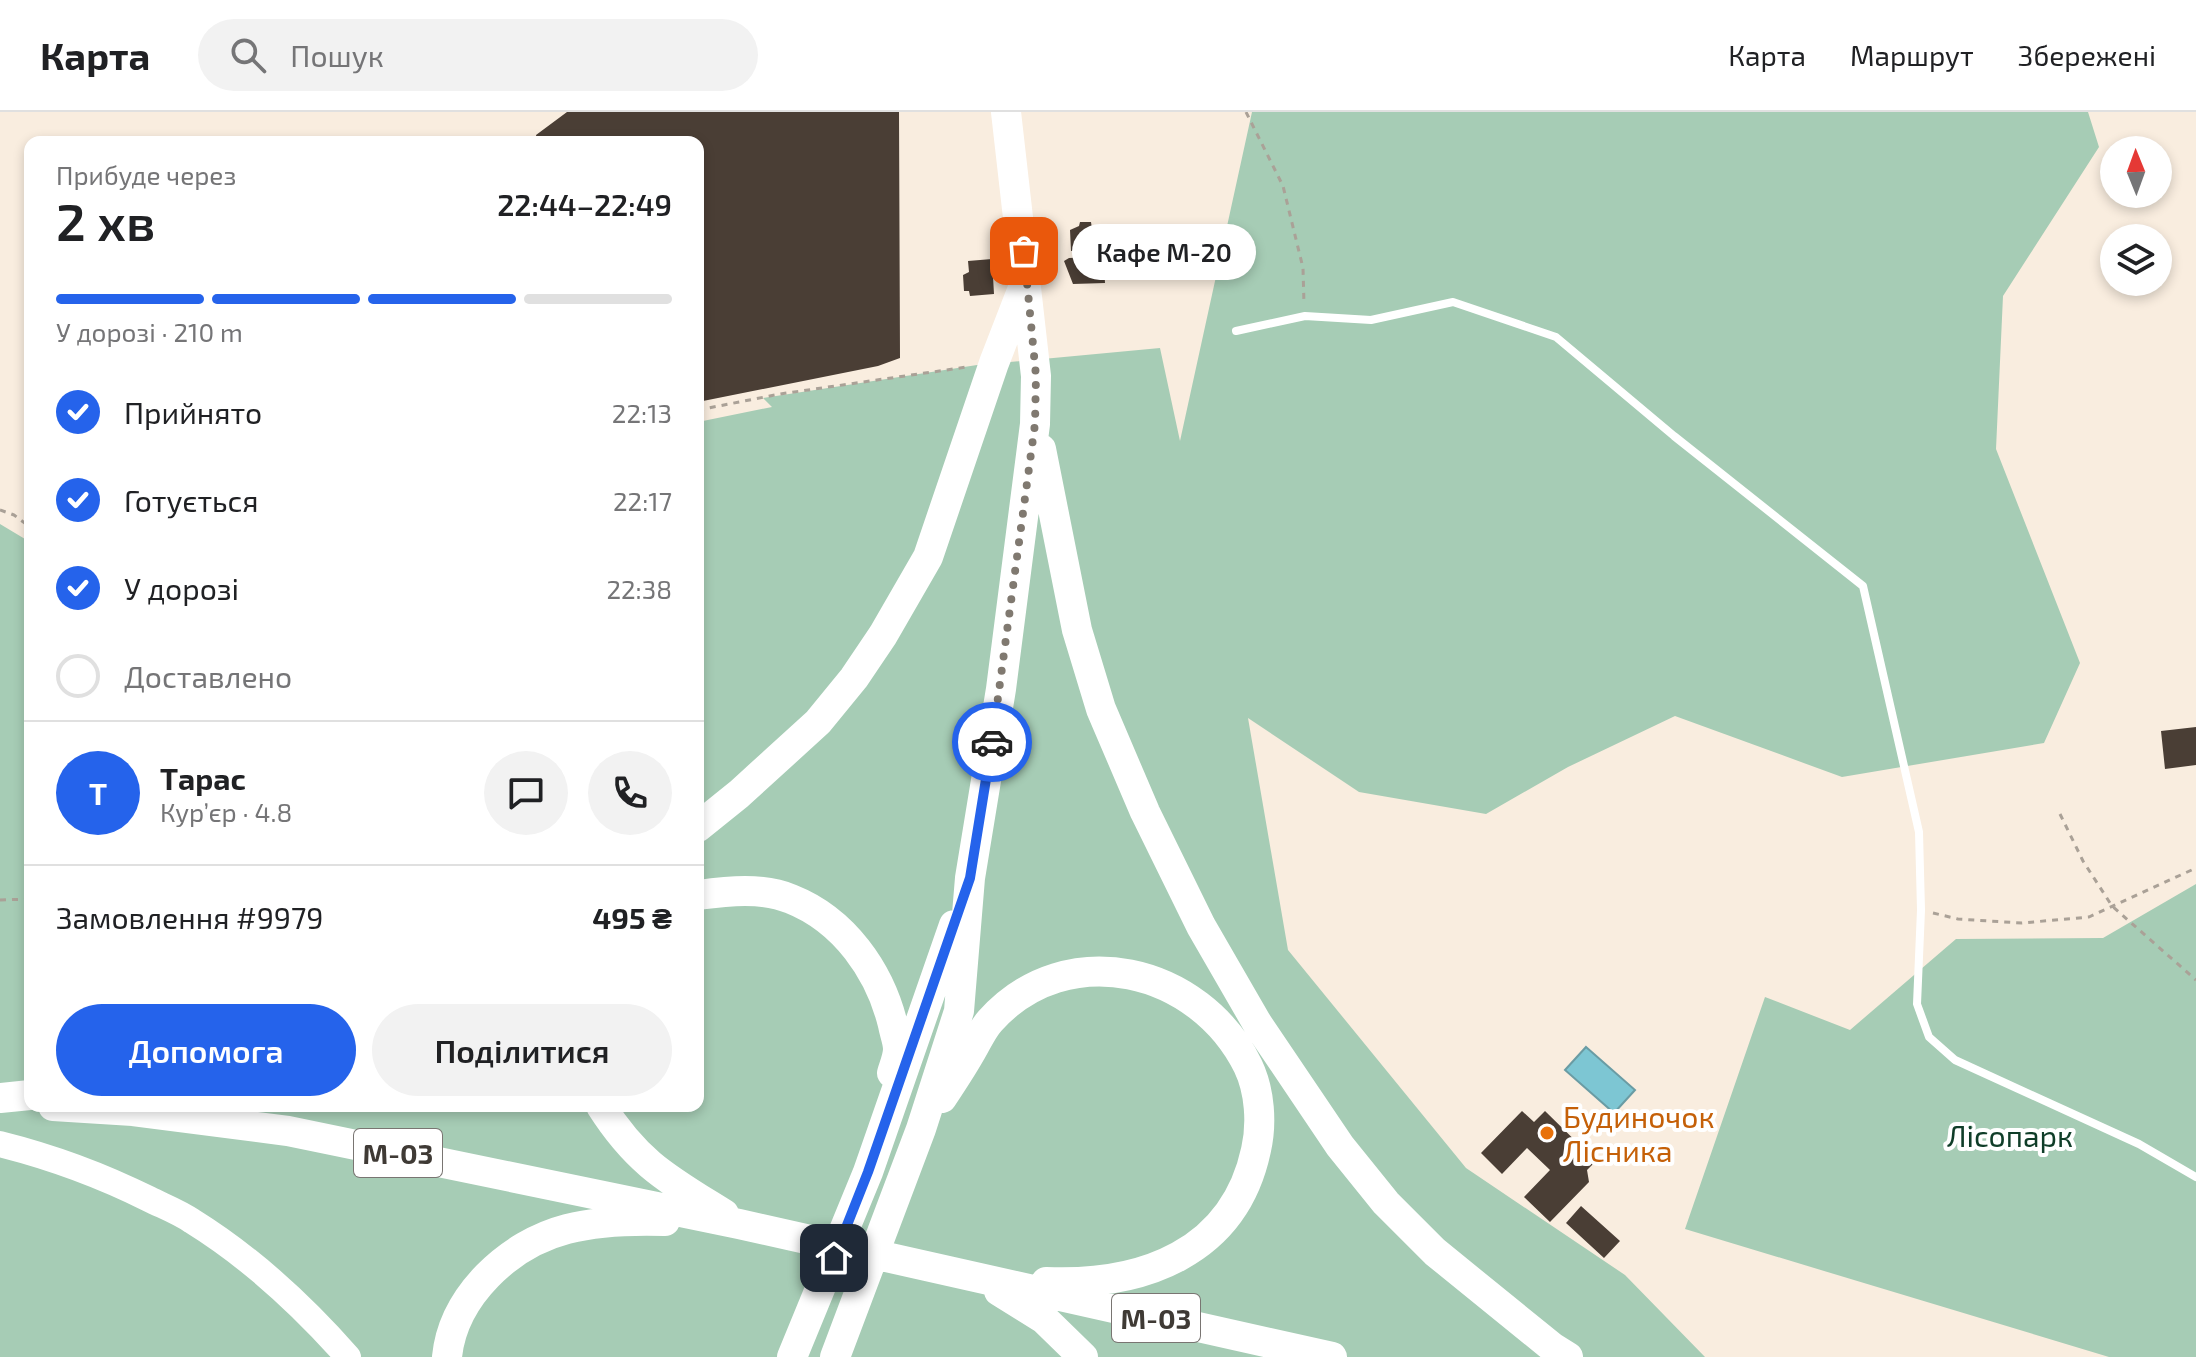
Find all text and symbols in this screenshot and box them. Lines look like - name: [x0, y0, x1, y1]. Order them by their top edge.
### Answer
- search box: [198, 19, 758, 91]
- text: Карта: [40, 32, 150, 78]
- icon: search: [226, 33, 270, 77]
- text: Пошук: [290, 37, 384, 73]
- text: Карта: [1728, 38, 1806, 72]
- text: Маршрут: [1850, 38, 1974, 72]
- text: Збережені: [2018, 38, 2156, 72]
- north arrow: [2100, 136, 2172, 208]
- map controls: [2100, 136, 2172, 296]
- text: Прибуде через: [56, 159, 236, 190]
- text: 22:44–22:49: [497, 186, 672, 222]
- text: 2 хв: [56, 189, 155, 251]
- pin: [990, 217, 1058, 285]
- callout: Кафе М-20: [1072, 223, 1256, 279]
- button: layers: [2100, 224, 2172, 296]
- icon: bag: [1002, 229, 1046, 273]
- text: Кафе М-20: [1096, 236, 1232, 267]
- text: У дорозі · 210 m: [56, 316, 243, 347]
- icon: check: [56, 390, 100, 434]
- text: Прийнято: [124, 394, 262, 430]
- text: 22:13: [612, 397, 672, 428]
- icon: check: [56, 478, 100, 522]
- text: Готується: [124, 482, 259, 518]
- text: 22:17: [613, 485, 672, 516]
- icon: check: [56, 566, 100, 610]
- text: У дорозі: [124, 570, 239, 606]
- text: 22:38: [606, 573, 672, 604]
- text: Доставлено: [124, 658, 292, 694]
- courier: [952, 702, 1032, 782]
- icon: car: [970, 720, 1014, 764]
- button: chat: [484, 751, 568, 835]
- button: phone: [588, 751, 672, 835]
- text: Тарас: [160, 760, 246, 796]
- text: Т: [89, 775, 107, 811]
- text: Кур’єр · 4.8: [160, 796, 292, 827]
- text: Замовлення #9979: [56, 899, 324, 935]
- text: 495 ₴: [592, 899, 672, 935]
- button: Допомога: [56, 1004, 356, 1096]
- button: Поділитися: [372, 1004, 672, 1096]
- place label: Будиночок Лісника: [1563, 1098, 1715, 1168]
- park label: Лісопарк: [1947, 1117, 2073, 1153]
- marker: Будиночок Лісника: [1538, 1124, 1556, 1142]
- road number: М-03: [354, 1129, 442, 1177]
- pin: [800, 1224, 868, 1292]
- icon: home: [812, 1236, 856, 1280]
- road number: М-03: [1112, 1294, 1200, 1342]

